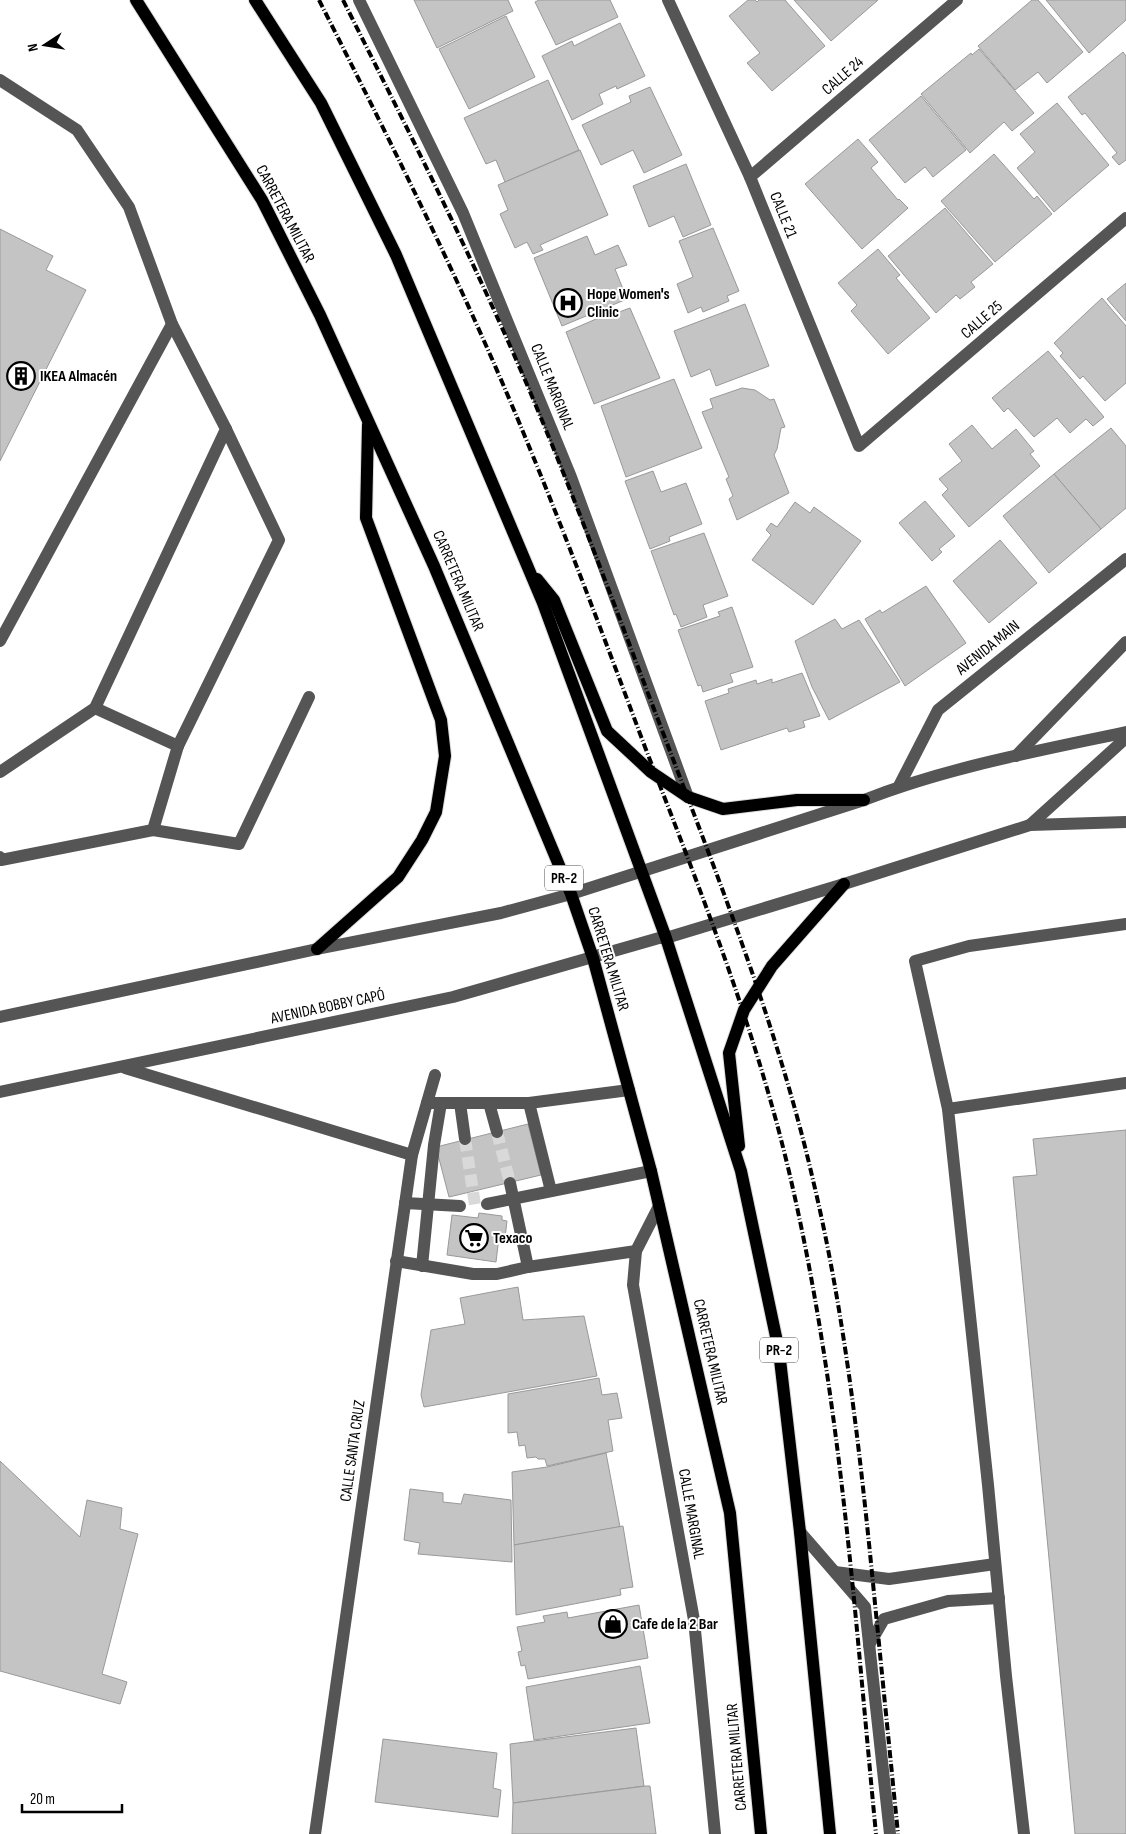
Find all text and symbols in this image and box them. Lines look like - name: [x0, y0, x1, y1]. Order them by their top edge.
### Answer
- north arrow: [20, 20, 70, 70]
- text: N: [24, 42, 42, 53]
- street label: CALLE 24: [818, 53, 868, 99]
- street label: CARRETERA MILITAR: [251, 162, 319, 266]
- street label: CALLE 21: [765, 189, 801, 241]
- place label: Hope Women's Clinic: [587, 285, 670, 322]
- hospital icon: Hope Women's Clinic: [553, 288, 583, 318]
- street label: CALLE 25: [957, 297, 1007, 343]
- street label: CALLE MARGINAL: [526, 341, 578, 433]
- building icon: IKEA Almacén: [6, 361, 36, 391]
- place label: IKEA Almacén: [40, 367, 117, 386]
- street label: CARRETERA MILITAR: [428, 528, 488, 634]
- street label: AVENIDA MAIN: [952, 617, 1024, 680]
- road number: PR-2: [545, 866, 583, 890]
- street label: CARRETERA MILITAR: [583, 905, 633, 1013]
- street label: AVENIDA BOBBY CAPÓ: [268, 986, 387, 1029]
- supermarket icon: Texaco: [459, 1223, 489, 1253]
- place label: Texaco: [493, 1229, 532, 1248]
- street label: CARRETERA MILITAR: [689, 1297, 731, 1407]
- road number: PR-2: [760, 1338, 798, 1362]
- street label: CALLE SANTA CRUZ: [336, 1399, 370, 1503]
- street label: CALLE MARGINAL: [674, 1467, 708, 1561]
- shop icon: Cafe de la 2 Bar: [598, 1609, 628, 1639]
- place label: Cafe de la 2 Bar: [632, 1615, 718, 1634]
- street label: CARRETERA MILITAR: [723, 1703, 751, 1811]
- scale bar: [22, 1782, 122, 1814]
- text: 20 m: [30, 1790, 55, 1809]

